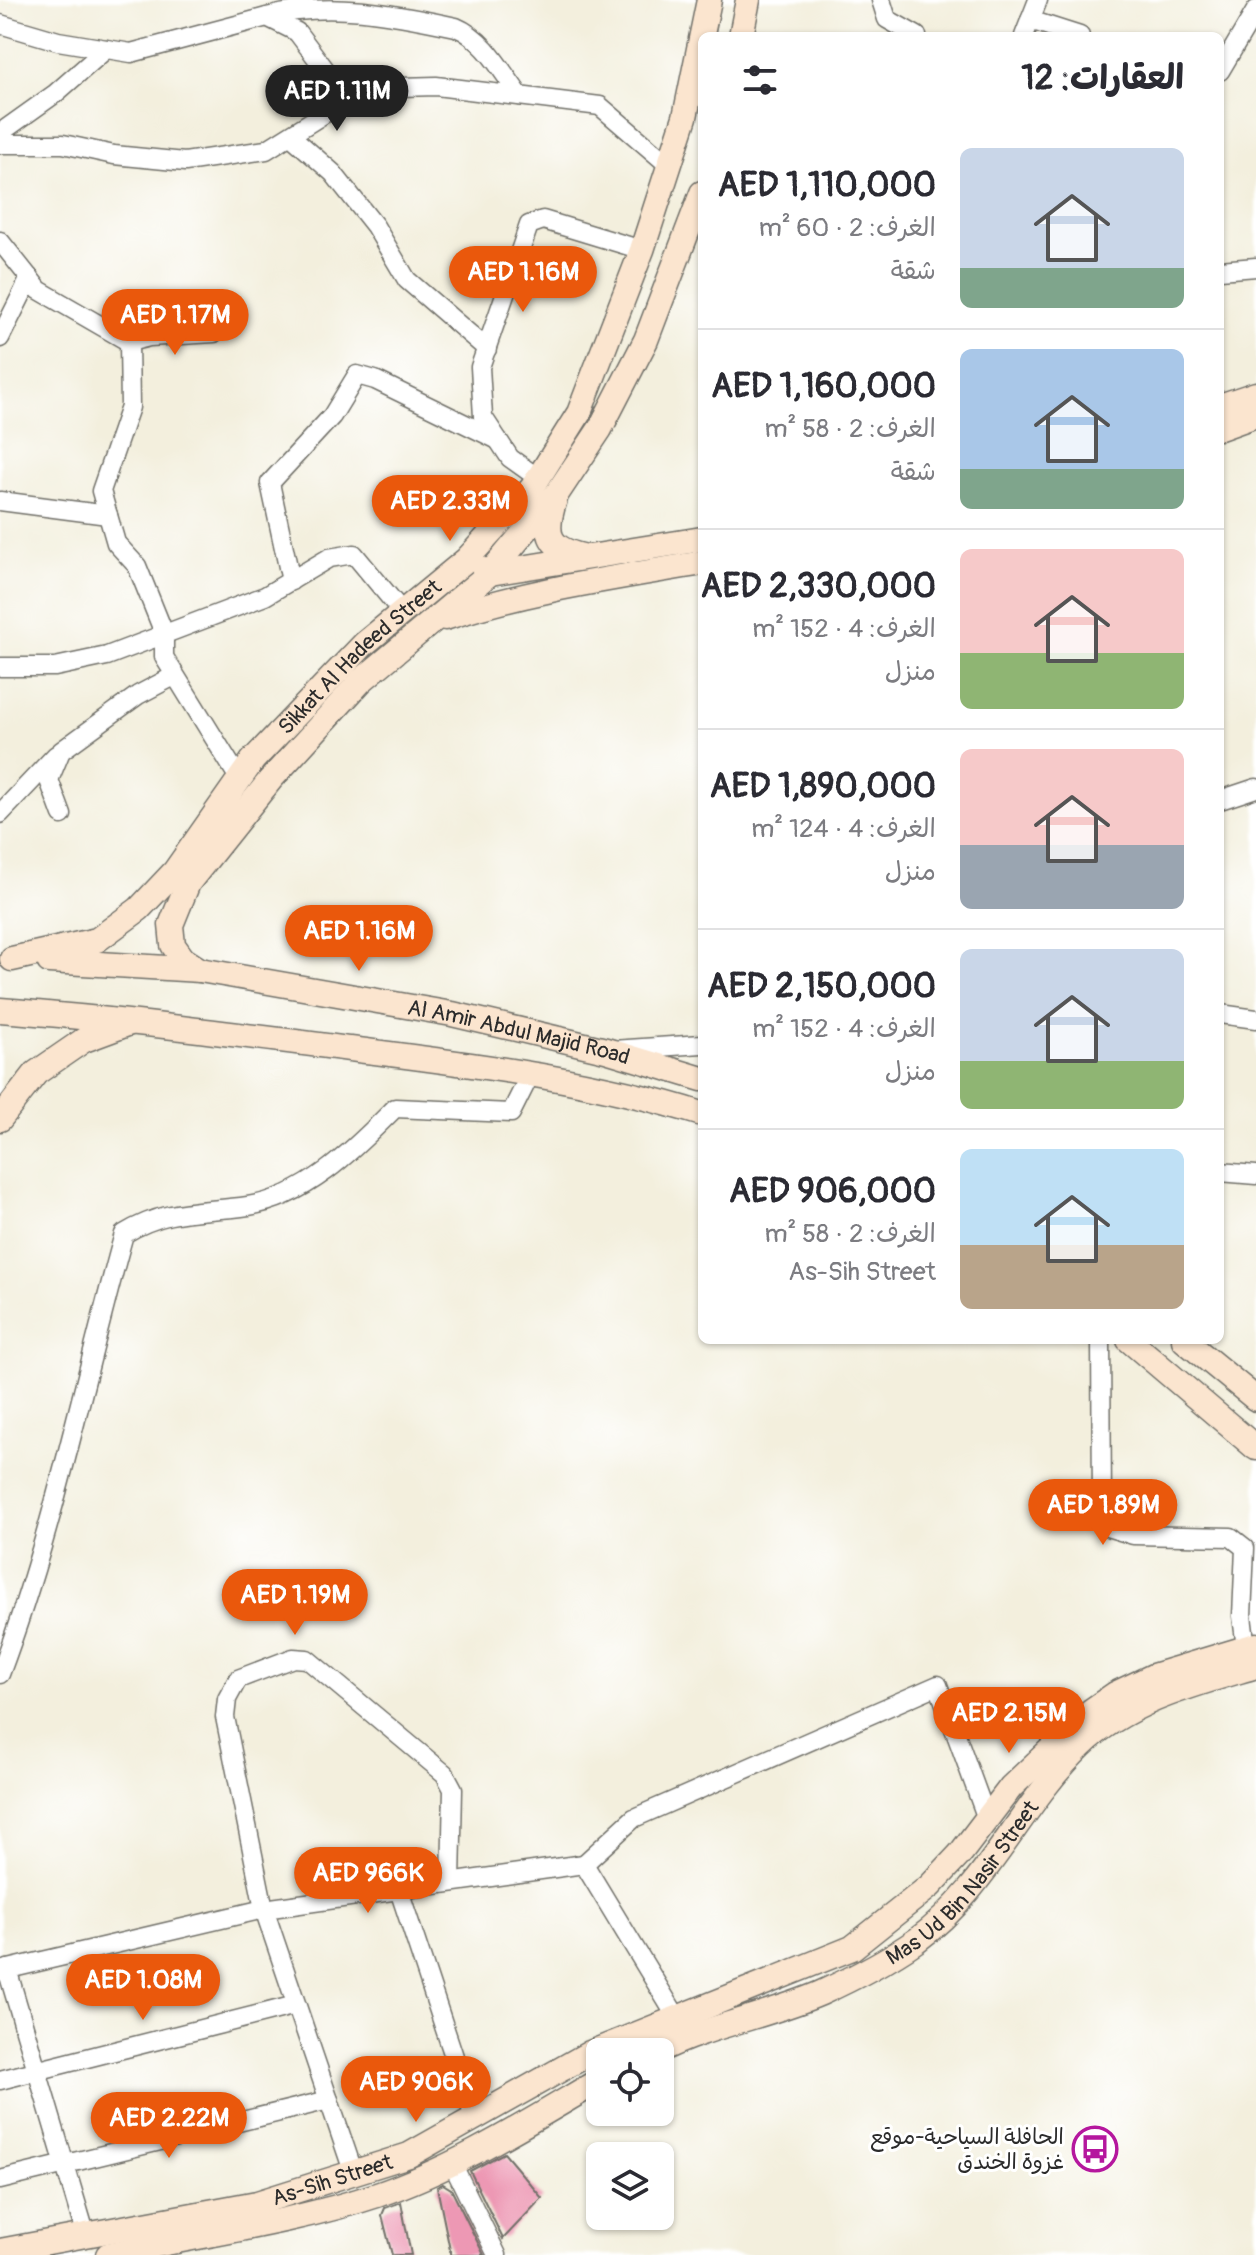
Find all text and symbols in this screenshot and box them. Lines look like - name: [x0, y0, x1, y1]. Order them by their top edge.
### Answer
- text: العقارات: 12: [1021, 57, 1184, 100]
- icon: filters: [738, 58, 782, 102]
- pin: AED 1.11M: [245, 65, 429, 133]
- text: AED 1.11M: [283, 75, 391, 107]
- text: AED 1,110,000: [718, 164, 936, 207]
- icon: home: [1024, 180, 1120, 276]
- text: الغرف: 2 · 60 m²: [759, 212, 936, 244]
- pin: AED 1.16M: [431, 246, 615, 314]
- text: شقة: [891, 255, 936, 287]
- text: AED 1.16M: [467, 256, 579, 288]
- pin: AED 1.17M: [83, 289, 267, 357]
- text: AED 1.17M: [120, 299, 230, 331]
- text: AED 1,160,000: [711, 365, 936, 408]
- icon: home: [1024, 381, 1120, 477]
- text: الغرف: 2 · 58 m²: [764, 413, 936, 445]
- text: شقة: [891, 456, 936, 488]
- pin: AED 2.33M: [358, 475, 542, 543]
- text: AED 2.33M: [390, 485, 510, 517]
- text: AED 2,330,000: [700, 565, 936, 608]
- street label: Sikkat Al Hadeed Street: [272, 573, 447, 741]
- icon: home: [1024, 581, 1120, 677]
- text: الغرف: 4 · 152 m²: [752, 613, 936, 645]
- text: منزل: [885, 656, 936, 688]
- text: AED 1,890,000: [709, 765, 936, 808]
- icon: home: [1024, 781, 1120, 877]
- text: الغرف: 4 · 124 m²: [751, 813, 936, 845]
- text: منزل: [885, 856, 936, 888]
- pin: AED 1.16M: [267, 905, 451, 973]
- text: AED 1.16M: [303, 915, 415, 947]
- text: AED 2,150,000: [707, 965, 936, 1008]
- icon: home: [1024, 981, 1120, 1077]
- street label: Al Amir Abdul Majid Road: [405, 993, 633, 1071]
- text: الغرف: 4 · 152 m²: [752, 1013, 936, 1045]
- text: منزل: [885, 1056, 936, 1088]
- text: AED 906,000: [729, 1170, 936, 1213]
- icon: home: [1024, 1181, 1120, 1277]
- text: الغرف: 2 · 58 m²: [764, 1218, 936, 1250]
- text: As-Sih Street: [788, 1256, 936, 1288]
- pin: AED 1.89M: [1011, 1479, 1195, 1547]
- text: AED 1.89M: [1046, 1489, 1160, 1521]
- pin: AED 1.19M: [203, 1569, 387, 1637]
- text: AED 1.19M: [240, 1579, 350, 1611]
- pin: AED 2.15M: [917, 1687, 1101, 1755]
- text: AED 2.15M: [951, 1697, 1067, 1729]
- street label: Mas Ud Bin Nasir Street: [881, 1795, 1045, 1972]
- pin: AED 966K: [285, 1847, 451, 1915]
- text: AED 966K: [312, 1857, 424, 1889]
- pin: AED 1.08M: [51, 1954, 235, 2022]
- text: AED 1.08M: [84, 1964, 202, 1996]
- map controls: [586, 2038, 674, 2230]
- button: locate: [586, 2038, 674, 2126]
- pin: AED 906K: [333, 2056, 499, 2124]
- text: AED 906K: [359, 2066, 473, 2098]
- pin: AED 2.22M: [77, 2092, 261, 2160]
- text: AED 2.22M: [109, 2102, 229, 2134]
- place label: الحافلة السياحية-موقع غزوة الخندق: [870, 2123, 1064, 2176]
- bus stop icon: الحافلة السياحية-موقع غزوة الخندق: [1071, 2125, 1119, 2173]
- button: layers: [586, 2142, 674, 2230]
- street label: As-Sih Street: [268, 2148, 396, 2212]

